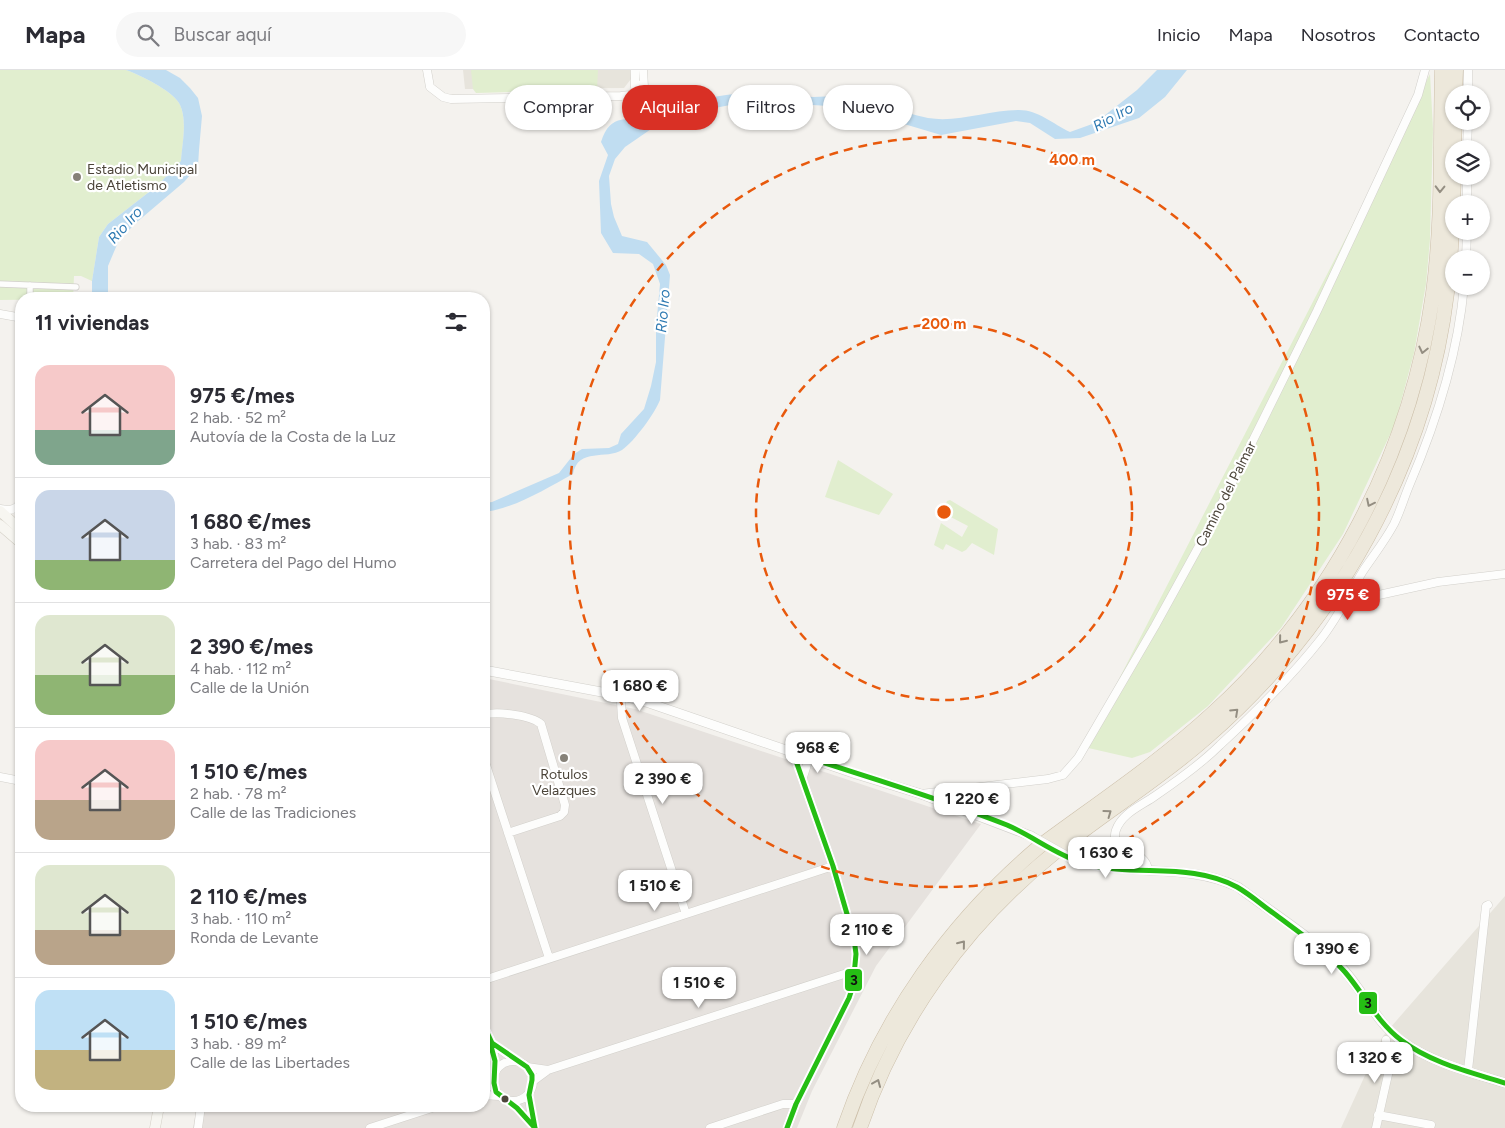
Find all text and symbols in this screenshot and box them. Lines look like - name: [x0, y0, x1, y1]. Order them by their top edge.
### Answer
- search box: [116, 12, 466, 57]
- text: Mapa: [25, 20, 86, 49]
- icon: search: [134, 21, 162, 49]
- text: Buscar aquí: [174, 23, 271, 46]
- text: Inicio: [1157, 24, 1201, 46]
- text: Mapa: [1229, 24, 1273, 46]
- text: Nosotros: [1301, 24, 1376, 46]
- text: Contacto: [1404, 24, 1480, 46]
- chip: Comprar: [505, 85, 612, 130]
- chip: Alquilar: [622, 85, 718, 130]
- chip: Filtros: [728, 85, 813, 130]
- chip: Nuevo: [823, 85, 913, 130]
- map controls: [1445, 85, 1490, 295]
- button: locate: [1445, 85, 1490, 130]
- water label: Rio Iro: [1090, 99, 1136, 135]
- button: layers: [1445, 140, 1490, 185]
- text: 400 m: [1049, 151, 1095, 169]
- place label: Estadio Municipal de Atletismo: [87, 161, 197, 194]
- marker: Estadio Municipal de Atletismo: [71, 171, 83, 183]
- one-way arrow: [1435, 185, 1445, 193]
- button: +: [1445, 195, 1490, 240]
- water label: Rio Iro: [104, 203, 146, 247]
- button: −: [1445, 250, 1490, 295]
- water label: Rio Iro: [652, 288, 674, 333]
- icon: filters: [442, 308, 470, 336]
- text: 11 viviendas: [35, 310, 149, 335]
- text: 200 m: [922, 315, 966, 333]
- one-way arrow: [1418, 346, 1429, 354]
- text: 975 €/mes: [190, 383, 294, 408]
- icon: home: [75, 385, 135, 445]
- text: 2 hab. · 52 m²: [190, 408, 286, 427]
- text: Autovía de la Costa de la Luz: [190, 427, 396, 446]
- street label: Camino del Palmar: [1192, 438, 1260, 550]
- one-way arrow: [1365, 498, 1376, 507]
- centre of rings: [935, 503, 953, 521]
- text: 1 680 €/mes: [190, 509, 311, 534]
- icon: home: [75, 510, 135, 570]
- text: 3 hab. · 83 m²: [190, 534, 286, 553]
- text: Carretera del Pago del Humo: [190, 553, 396, 572]
- pin: 975 €: [1313, 578, 1383, 621]
- text: 975 €: [1327, 585, 1369, 604]
- text: 2 390 €/mes: [190, 634, 313, 659]
- one-way arrow: [1279, 634, 1288, 643]
- icon: home: [75, 635, 135, 695]
- text: 4 hab. · 112 m²: [190, 659, 291, 678]
- pin: 1 680 €: [594, 670, 686, 712]
- text: 1 680 €: [613, 676, 667, 695]
- text: Calle de la Unión: [190, 678, 309, 697]
- one-way arrow: [1230, 709, 1239, 718]
- pin: 968 €: [783, 732, 853, 774]
- text: 968 €: [796, 738, 840, 757]
- marker: Rotulos Velazques: [558, 752, 570, 764]
- text: 1 510 €/mes: [190, 759, 307, 784]
- icon: home: [75, 760, 135, 820]
- pin: 2 390 €: [617, 762, 709, 805]
- place label: Rotulos Velazques: [532, 766, 596, 799]
- text: 2 390 €: [635, 769, 691, 788]
- pin: 1 220 €: [926, 782, 1018, 825]
- text: 2 hab. · 78 m²: [190, 784, 286, 803]
- text: 1 220 €: [945, 789, 999, 808]
- text: Calle de las Tradiciones: [190, 803, 356, 822]
- one-way arrow: [1102, 810, 1112, 819]
- pin: 1 630 €: [1060, 836, 1152, 879]
- text: 1 630 €: [1079, 843, 1133, 862]
- pin: 1 510 €: [609, 870, 701, 912]
- text: 1 510 €: [629, 876, 681, 895]
- text: 2 110 €/mes: [190, 884, 307, 909]
- icon: home: [75, 885, 135, 945]
- text: 3 hab. · 110 m²: [190, 909, 291, 928]
- pin: 2 110 €: [821, 914, 913, 956]
- text: 2 110 €: [841, 920, 893, 939]
- text: Ronda de Levante: [190, 928, 319, 947]
- pin: 1 390 €: [1286, 932, 1378, 975]
- text: 1 390 €: [1305, 939, 1359, 958]
- one-way arrow: [956, 941, 964, 950]
- pin: 1 510 €: [653, 966, 745, 1009]
- line badge: 3: [844, 968, 863, 992]
- text: 3: [850, 972, 858, 989]
- text: 1 510 €: [673, 973, 725, 992]
- line badge: 3: [1358, 991, 1378, 1015]
- text: 3: [1364, 995, 1372, 1012]
- text: 1 510 €/mes: [190, 1009, 307, 1034]
- icon: home: [75, 1010, 135, 1070]
- text: 3 hab. · 89 m²: [190, 1034, 287, 1053]
- pin: 1 320 €: [1329, 1042, 1421, 1084]
- text: 1 320 €: [1348, 1048, 1402, 1067]
- text: Calle de las Libertades: [190, 1053, 350, 1072]
- one-way arrow: [871, 1079, 882, 1088]
- unlabelled marker: [500, 1094, 510, 1104]

